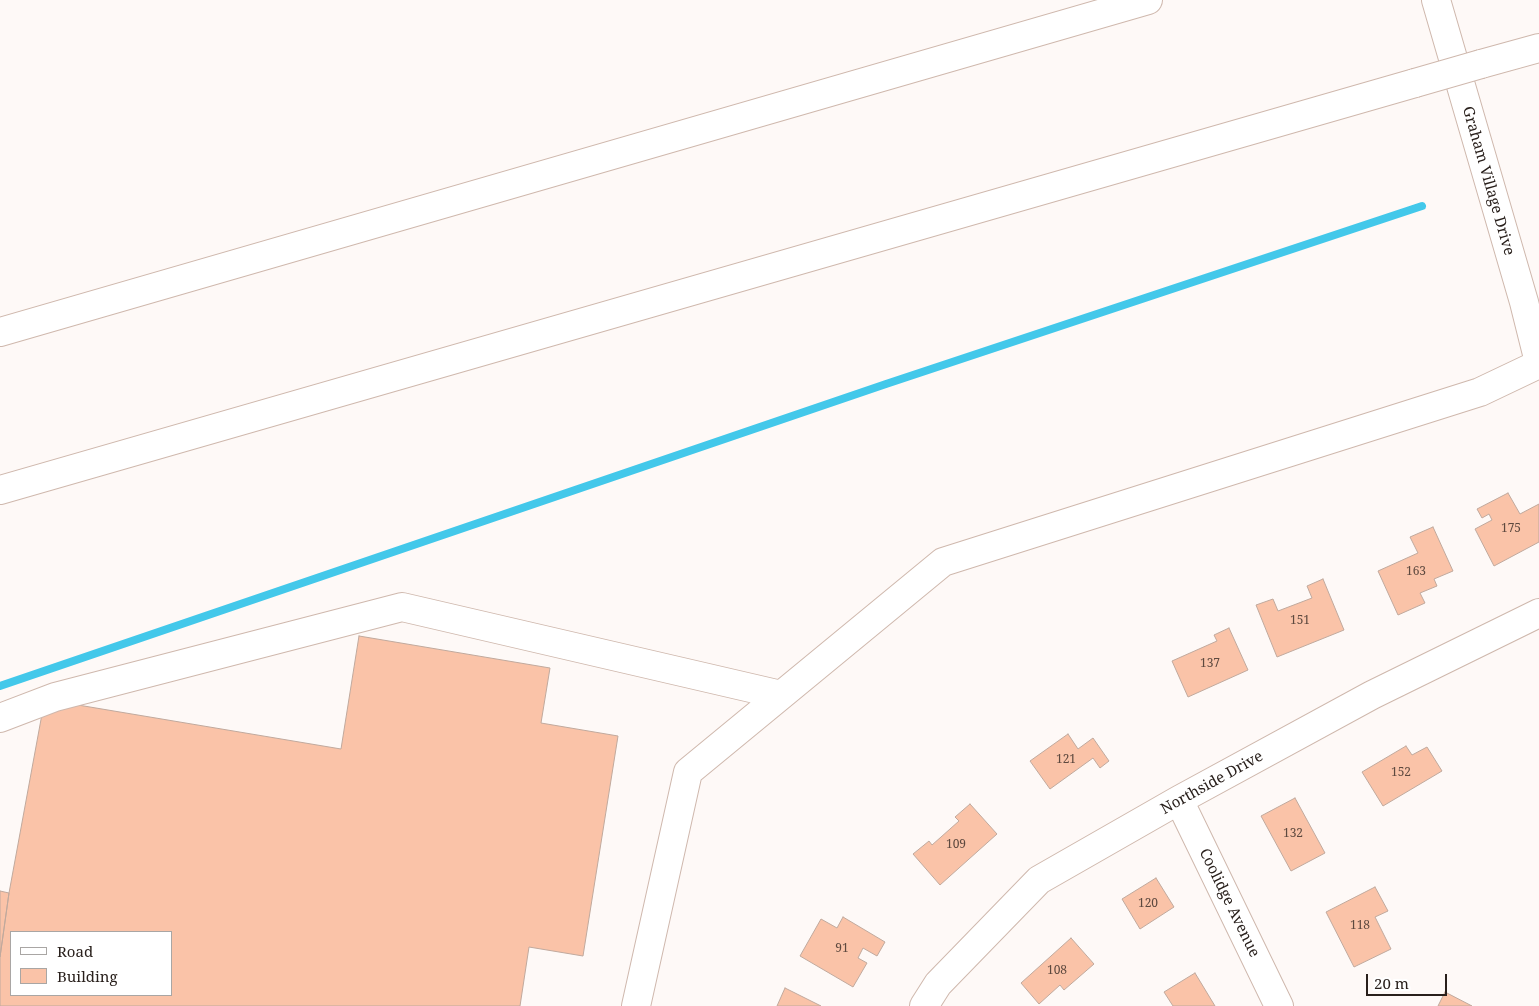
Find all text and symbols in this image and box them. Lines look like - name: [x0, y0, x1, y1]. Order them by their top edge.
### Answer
- street label: Graham Village Drive: [1458, 104, 1518, 258]
- house number: 175: [1501, 522, 1521, 536]
- house number: 163: [1406, 565, 1426, 579]
- house number: 151: [1290, 614, 1310, 628]
- house number: 137: [1200, 657, 1220, 671]
- street label: Northside Drive: [1158, 747, 1266, 819]
- house number: 121: [1056, 753, 1076, 767]
- house number: 152: [1391, 766, 1411, 780]
- house number: 132: [1283, 827, 1303, 841]
- house number: 109: [946, 838, 966, 852]
- street label: Coolidge Avenue: [1195, 846, 1263, 960]
- house number: 120: [1138, 897, 1158, 911]
- house number: 118: [1350, 919, 1370, 933]
- legend: [10, 931, 172, 996]
- text: Road: [57, 941, 93, 961]
- house number: 91: [835, 942, 849, 956]
- house number: 108: [1047, 964, 1067, 978]
- scale bar: [1369, 964, 1450, 996]
- text: Building: [57, 966, 118, 986]
- text: 20 m: [1374, 973, 1409, 993]

